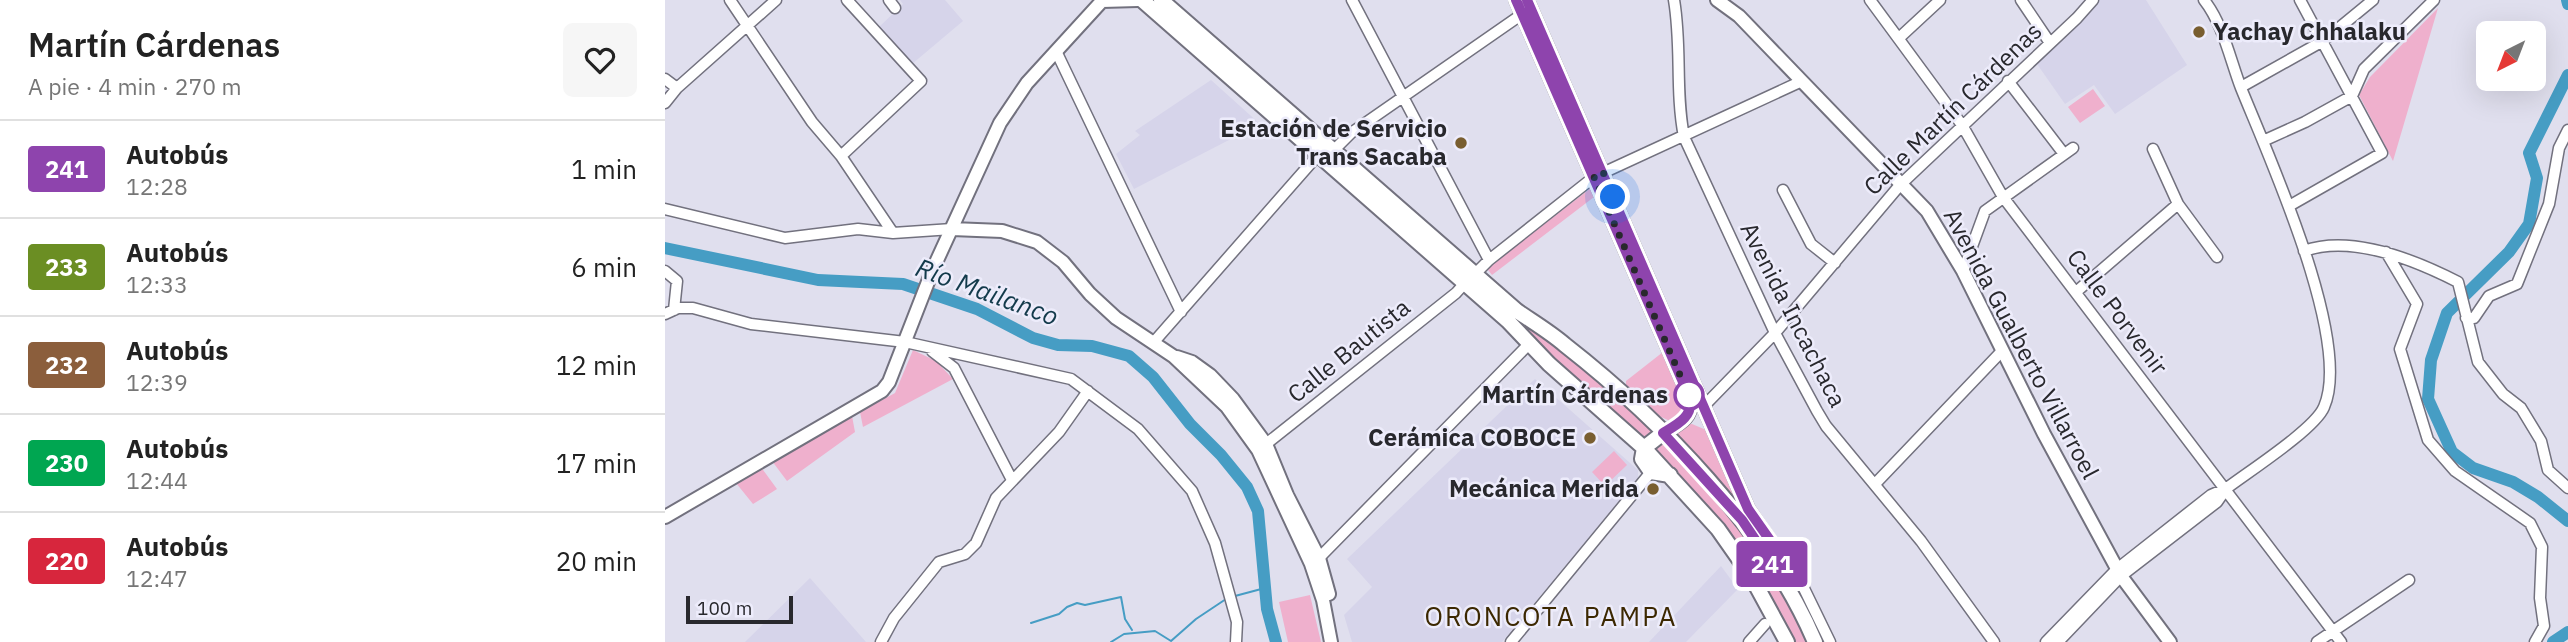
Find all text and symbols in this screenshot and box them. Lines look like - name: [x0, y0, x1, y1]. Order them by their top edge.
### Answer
- street label: Calle Martín Cárdenas: [1856, 15, 2048, 202]
- place label: Yachay Chhalaku: [2213, 15, 2406, 47]
- north arrow: [2476, 21, 2546, 91]
- map controls: [2476, 21, 2546, 91]
- text: Martín Cárdenas: [28, 23, 280, 66]
- button: heart: [563, 23, 637, 97]
- marker: Yachay Chhalaku: [2191, 24, 2207, 40]
- text: A pie · 4 min · 270 m: [28, 71, 242, 101]
- place label: Estación de Servicio Trans Sacaba: [1220, 112, 1447, 172]
- marker: Estación de Servicio Trans Sacaba: [1453, 135, 1469, 151]
- text: Autobús: [126, 137, 228, 171]
- text: 1 min: [571, 152, 637, 186]
- text: 241: [45, 153, 88, 185]
- text: 12:28: [126, 171, 188, 201]
- your location: [1595, 179, 1630, 214]
- street label: Avenida Gualberto Villarroel: [1937, 203, 2107, 484]
- street label: Avenida Incachaca: [1733, 217, 1854, 413]
- text: Autobús: [126, 235, 228, 269]
- street label: Calle Porvenir: [2060, 242, 2176, 381]
- text: 6 min: [571, 250, 637, 284]
- water label: Río Mailanco: [911, 250, 1063, 333]
- text: 233: [45, 251, 88, 283]
- text: 12:33: [126, 269, 188, 299]
- street label: Calle Bautista: [1280, 291, 1416, 409]
- text: Autobús: [126, 333, 228, 367]
- text: 12 min: [556, 348, 637, 382]
- text: 232: [45, 349, 88, 381]
- text: 12:39: [126, 367, 188, 397]
- place label: Martín Cárdenas: [1482, 378, 1668, 410]
- marker: Martín Cárdenas: [1674, 380, 1704, 410]
- place label: Cerámica COBOCE: [1368, 421, 1576, 453]
- marker: Cerámica COBOCE: [1582, 430, 1598, 446]
- text: Autobús: [126, 431, 228, 465]
- text: 17 min: [556, 446, 637, 480]
- text: 230: [45, 447, 88, 479]
- text: 12:44: [126, 465, 188, 495]
- place label: Mecánica Merida: [1449, 472, 1639, 504]
- marker: Mecánica Merida: [1645, 481, 1661, 497]
- text: Autobús: [126, 529, 228, 563]
- line badge: 241: [1732, 541, 1812, 587]
- text: 20 min: [556, 544, 637, 578]
- text: 220: [45, 545, 88, 577]
- text: 241: [1750, 548, 1794, 580]
- text: 12:47: [126, 563, 188, 593]
- scale bar: [686, 593, 793, 625]
- text: 100 m: [697, 596, 752, 620]
- district label: ORONCOTA PAMPA: [1425, 599, 1677, 633]

